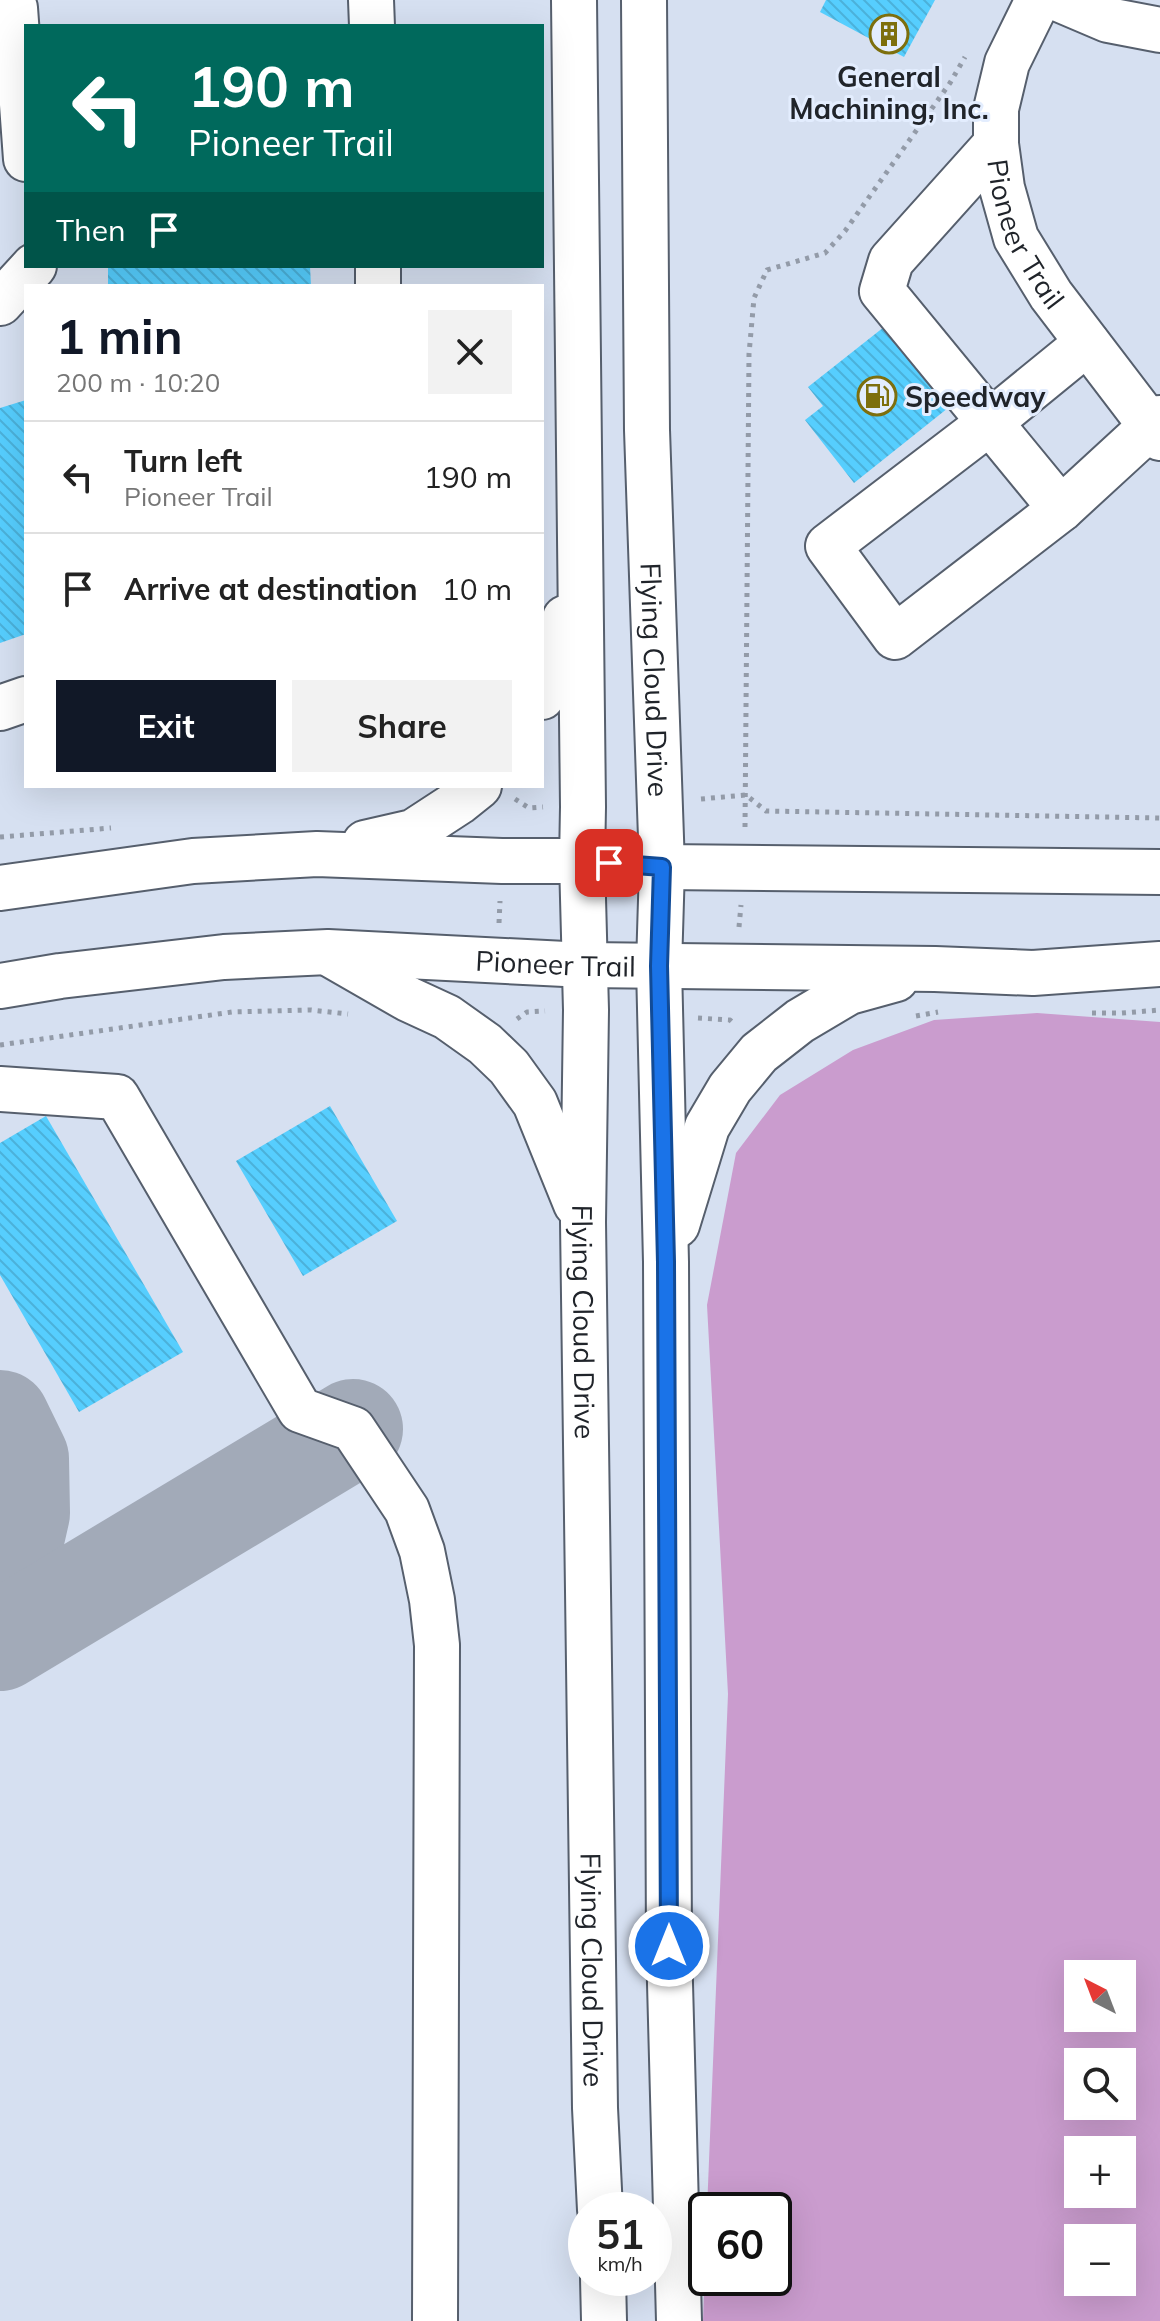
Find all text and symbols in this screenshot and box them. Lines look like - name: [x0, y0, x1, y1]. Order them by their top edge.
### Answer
- building icon: General Machining, Inc.: [868, 13, 910, 55]
- text: 190 m: [188, 51, 355, 121]
- icon: left: [56, 56, 160, 160]
- place label: General Machining, Inc.: [789, 59, 989, 126]
- text: Pioneer Trail: [188, 120, 394, 165]
- street label: Pioneer Trail: [981, 157, 1072, 315]
- icon: arrive: [142, 208, 186, 252]
- text: Then: [56, 211, 126, 249]
- text: 1 min: [56, 306, 183, 366]
- button: close: [428, 310, 512, 394]
- text: 200 m · 10:20: [56, 366, 220, 399]
- fuel station icon: Speedway: [856, 375, 898, 417]
- place label: Speedway: [905, 379, 1046, 414]
- text: Turn left: [124, 442, 242, 480]
- icon: left: [56, 455, 100, 499]
- text: 190 m: [424, 458, 512, 496]
- text: Pioneer Trail: [124, 480, 273, 513]
- street label: Flying Cloud Drive: [634, 562, 677, 798]
- icon: arrive: [56, 567, 100, 611]
- text: Arrive at destination: [124, 570, 418, 608]
- text: 10 m: [442, 570, 512, 608]
- button: Exit: [56, 680, 276, 772]
- button: Share: [292, 680, 512, 772]
- pin: [575, 829, 643, 897]
- icon: arrive: [587, 841, 631, 885]
- street label: Pioneer Trail: [475, 942, 636, 983]
- street label: Flying Cloud Drive: [565, 1204, 603, 1439]
- street label: Flying Cloud Drive: [574, 1852, 612, 2087]
- position arrow: [627, 1904, 711, 1988]
- north arrow: [1064, 1960, 1136, 2032]
- map controls: [1064, 1960, 1136, 2296]
- button: search: [1064, 2048, 1136, 2120]
- button: +: [1064, 2136, 1136, 2208]
- speed limit sign: 60: [688, 2192, 792, 2296]
- text: 51: [596, 2209, 644, 2259]
- button: −: [1064, 2224, 1136, 2296]
- text: km/h: [597, 2251, 643, 2276]

